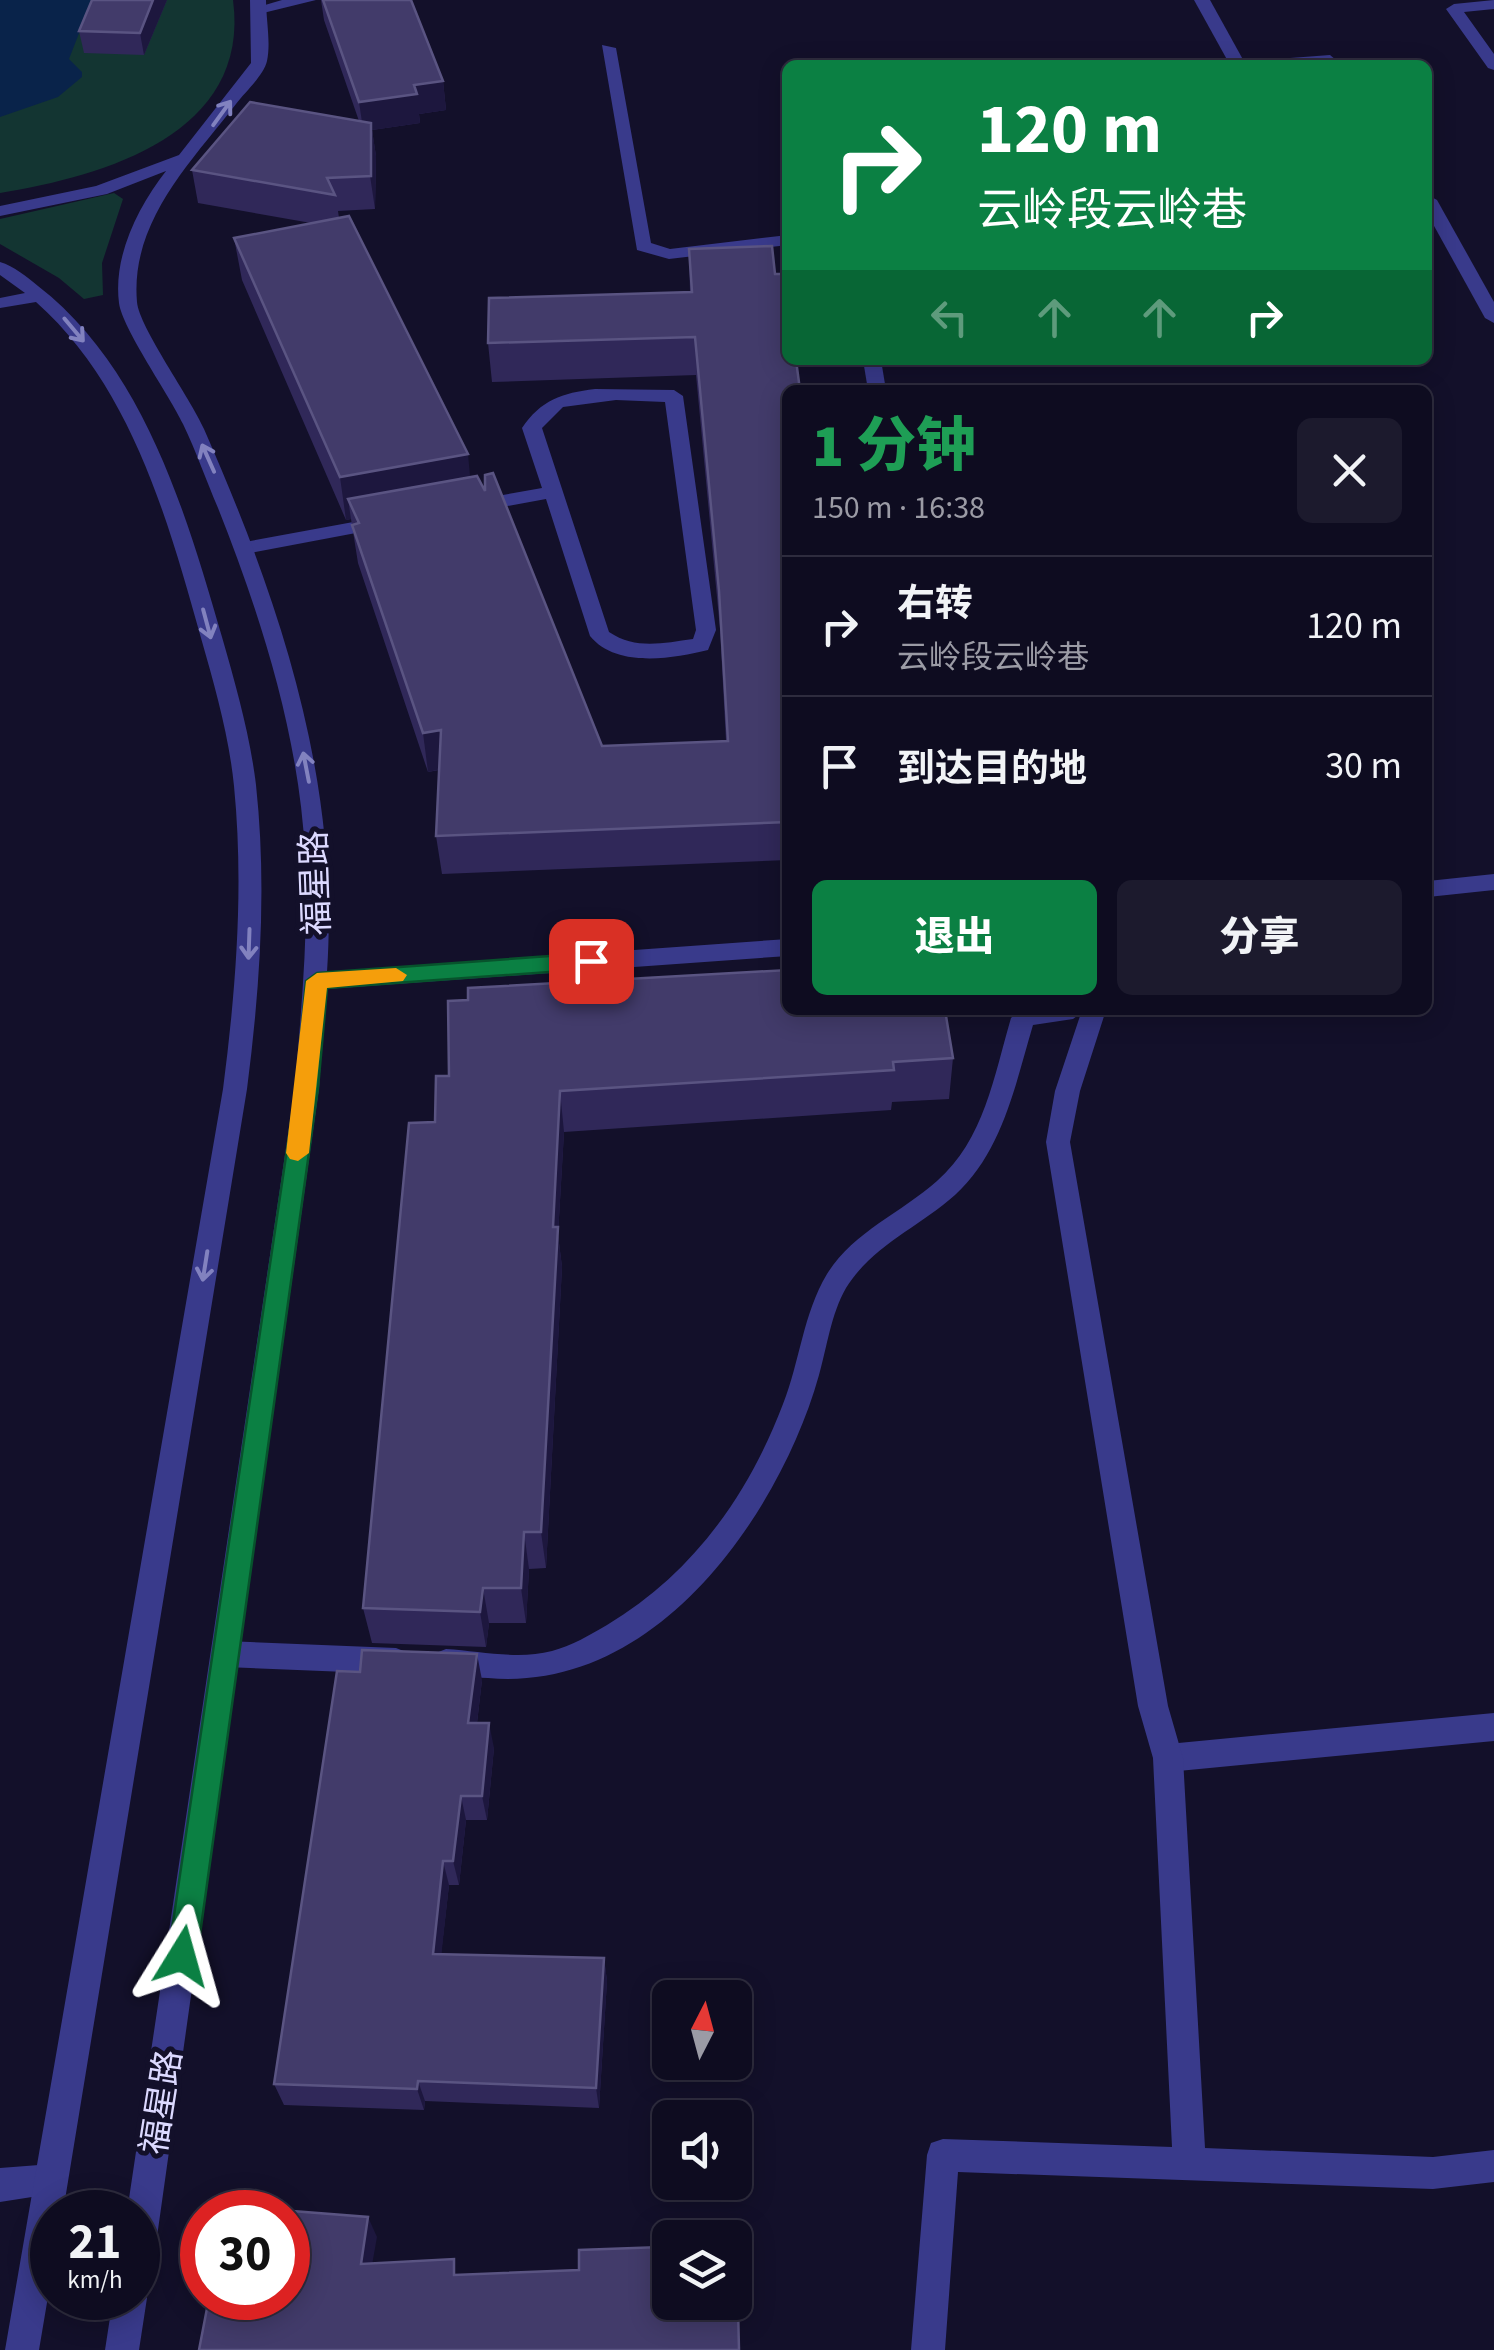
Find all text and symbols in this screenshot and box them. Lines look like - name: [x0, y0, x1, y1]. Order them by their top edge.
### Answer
- text: 120 m: [977, 80, 1162, 180]
- one-way arrow: [212, 100, 233, 127]
- icon: right: [812, 100, 942, 230]
- text: 云岭段云岭巷: [977, 179, 1247, 243]
- icon: left: [922, 290, 977, 345]
- icon: ahead: [1027, 290, 1082, 345]
- icon: ahead: [1132, 290, 1187, 345]
- icon: right: [1237, 290, 1292, 345]
- one-way arrow: [63, 316, 85, 342]
- text: 1 分钟: [812, 405, 976, 490]
- button: close: [1297, 418, 1402, 523]
- one-way arrow: [198, 443, 216, 474]
- text: 150 m · 16:38: [812, 485, 985, 531]
- text: 右转: [897, 577, 973, 631]
- icon: right: [812, 599, 867, 654]
- text: 120 m: [1306, 599, 1402, 653]
- one-way arrow: [199, 607, 217, 639]
- text: 云岭段云岭巷: [897, 635, 1089, 681]
- icon: arrive: [812, 739, 867, 794]
- text: 30 m: [1325, 739, 1402, 793]
- text: 到达目的地: [897, 742, 1087, 796]
- one-way arrow: [296, 752, 315, 784]
- street label: 福星路: [289, 830, 343, 936]
- button: 退出: [812, 880, 1097, 995]
- button: 分享: [1117, 880, 1402, 995]
- pin: [549, 919, 634, 1004]
- one-way arrow: [240, 927, 259, 959]
- icon: arrive: [564, 934, 619, 989]
- one-way arrow: [195, 1249, 214, 1281]
- position arrow: [130, 1904, 234, 2008]
- north arrow: [652, 1980, 752, 2080]
- map controls: [652, 1980, 752, 2320]
- street label: 福星路: [129, 2046, 195, 2158]
- button: sound: [652, 2100, 752, 2200]
- speed limit sign: 30: [180, 2190, 310, 2320]
- text: 21: [69, 2207, 121, 2278]
- button: layers: [652, 2220, 752, 2320]
- text: km/h: [67, 2262, 123, 2298]

